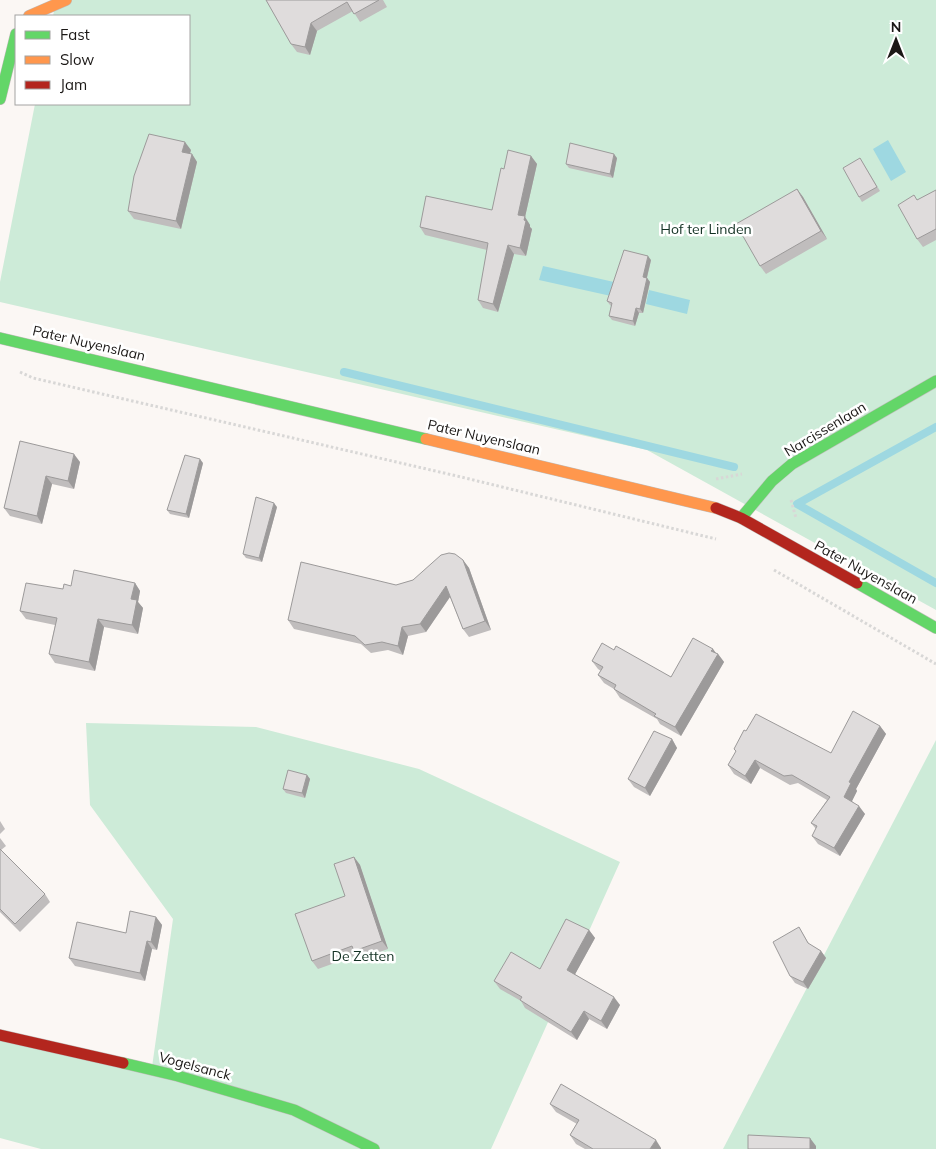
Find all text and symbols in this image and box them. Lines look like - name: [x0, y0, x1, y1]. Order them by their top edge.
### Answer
- legend: [15, 15, 190, 105]
- north arrow: [871, 15, 921, 65]
- text: N: [891, 18, 901, 36]
- text: Fast: [60, 25, 90, 44]
- text: Slow: [60, 50, 94, 69]
- text: Jam: [60, 75, 87, 94]
- park label: Hof ter Linden: [660, 220, 752, 238]
- street label: Pater Nuyenslaan: [31, 321, 147, 365]
- street label: Narcissenlaan: [781, 398, 869, 460]
- street label: Pater Nuyenslaan: [426, 415, 542, 459]
- street label: Pater Nuyenslaan: [811, 536, 921, 608]
- park label: De Zetten: [332, 947, 394, 965]
- street label: Vogelsanck: [157, 1048, 234, 1084]

